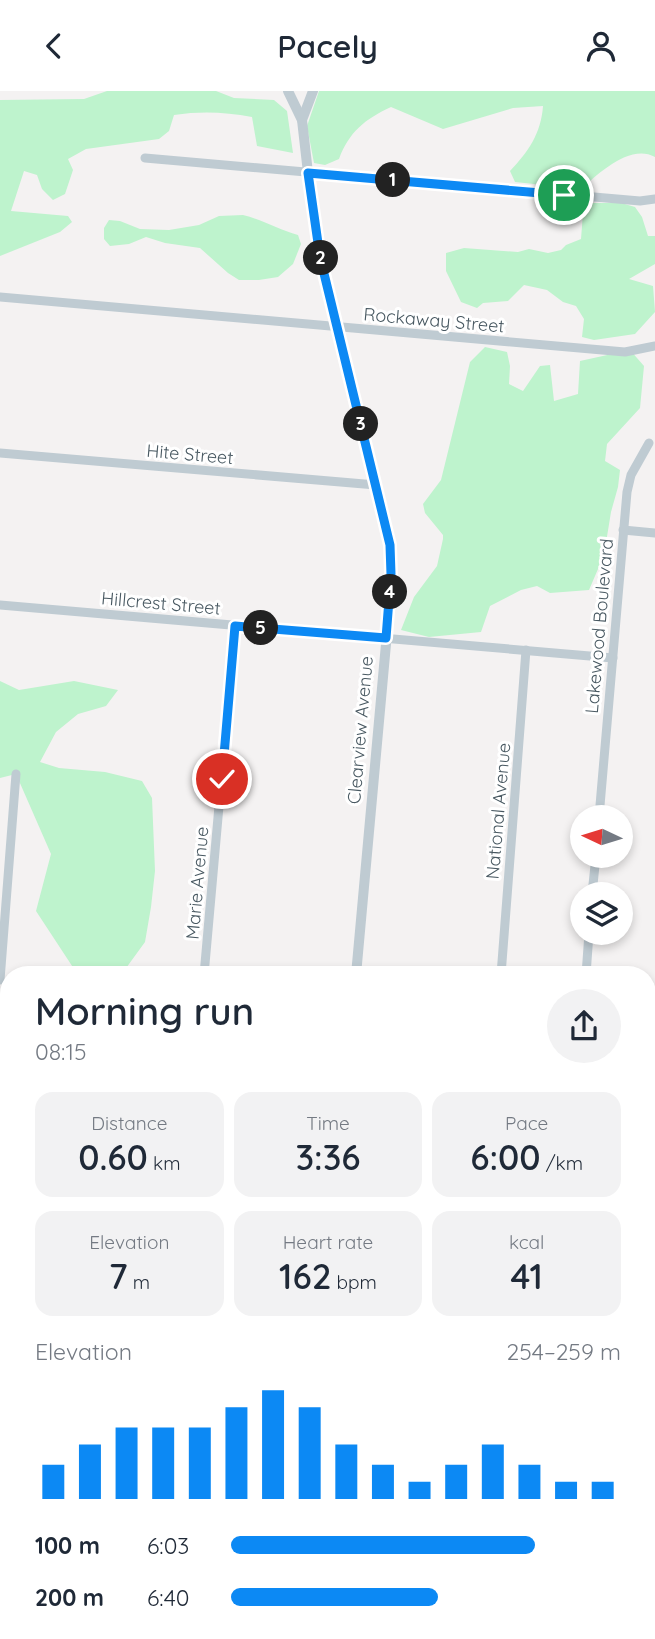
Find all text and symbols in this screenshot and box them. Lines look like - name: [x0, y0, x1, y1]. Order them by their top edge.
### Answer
- text: Pacely: [277, 26, 378, 66]
- icon: back: [35, 27, 73, 65]
- icon: person: [582, 27, 620, 65]
- pin: 1: [376, 163, 410, 197]
- pin: [534, 165, 594, 225]
- text: 1: [389, 167, 396, 191]
- icon: arrive: [545, 176, 583, 214]
- pin: 2: [304, 241, 338, 275]
- text: 2: [315, 245, 326, 269]
- street label: Rockaway Street: [363, 302, 505, 338]
- pin: 3: [344, 407, 378, 441]
- text: 3: [355, 411, 366, 435]
- street label: Hite Street: [146, 439, 234, 469]
- street label: Lakewood Boulevard: [580, 537, 618, 715]
- pin: 4: [372, 575, 408, 609]
- text: 4: [384, 579, 395, 603]
- street label: Hillcrest Street: [100, 586, 222, 620]
- pin: 5: [244, 611, 278, 645]
- text: 5: [255, 615, 266, 639]
- street label: Clearview Avenue: [342, 655, 378, 805]
- street label: National Avenue: [481, 742, 515, 880]
- pin: [192, 749, 252, 809]
- icon: check: [203, 760, 241, 798]
- north arrow: [570, 805, 634, 868]
- map controls: [570, 805, 633, 945]
- street label: Marie Avenue: [181, 826, 213, 940]
- button: layers: [570, 882, 633, 945]
- text: Morning run: [35, 987, 254, 1035]
- button: share: [547, 989, 621, 1063]
- text: 08:15: [35, 1037, 86, 1066]
- text: Distance: [91, 1111, 167, 1135]
- text: Time: [306, 1111, 350, 1135]
- text: Pace: [505, 1111, 548, 1135]
- text: 0.60: [78, 1135, 148, 1179]
- text: 3:36: [295, 1135, 361, 1179]
- text: 6:00: [470, 1135, 541, 1179]
- text: km: [148, 1151, 181, 1175]
- text: /km: [541, 1151, 583, 1175]
- text: Elevation: [89, 1230, 169, 1254]
- text: Heart rate: [283, 1230, 373, 1254]
- text: kcal: [509, 1230, 544, 1254]
- text: 7: [109, 1254, 127, 1298]
- text: 162: [279, 1254, 331, 1298]
- text: 41: [510, 1254, 543, 1298]
- text: m: [127, 1270, 150, 1294]
- text: bpm: [331, 1270, 377, 1294]
- text: Elevation: [35, 1337, 132, 1366]
- text: 254–259 m: [507, 1337, 621, 1366]
- text: 100 m: [35, 1531, 100, 1560]
- text: 6:03: [147, 1531, 189, 1560]
- text: 200 m: [35, 1583, 104, 1612]
- text: 6:40: [147, 1583, 189, 1612]

